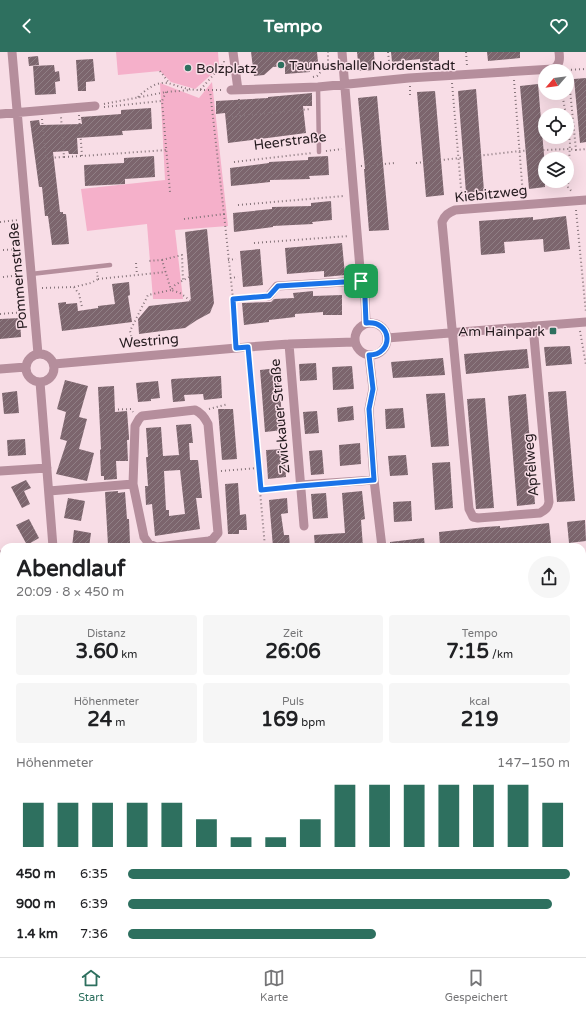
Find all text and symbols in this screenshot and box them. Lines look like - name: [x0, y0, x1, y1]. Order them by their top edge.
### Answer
- icon: back: [16, 15, 38, 37]
- text: Tempo: [264, 15, 322, 37]
- icon: heart: [548, 15, 570, 37]
- place label: Taunushalle Nordenstadt: [289, 57, 456, 74]
- place label: Bolzplatz: [196, 60, 257, 77]
- marker: Taunushalle Nordenstadt: [276, 60, 286, 70]
- marker: Bolzplatz: [183, 63, 193, 73]
- north arrow: [538, 64, 574, 100]
- map controls: [538, 64, 574, 188]
- button: locate: [538, 108, 574, 144]
- street label: Heerstraße: [253, 128, 327, 154]
- button: layers: [538, 152, 574, 188]
- street label: Kiebitzweg: [454, 182, 528, 206]
- street label: Pommernstraße: [5, 222, 31, 330]
- pin: [344, 264, 378, 298]
- icon: arrive: [350, 270, 372, 292]
- place label: Am Hainpark: [458, 323, 545, 340]
- marker: Am Hainpark: [548, 326, 558, 336]
- street label: Westring: [119, 330, 179, 352]
- street label: Zwickauer Straße: [267, 358, 293, 474]
- street label: Apfelweg: [520, 433, 542, 497]
- text: Abendlauf: [16, 556, 125, 582]
- button: share: [528, 556, 570, 598]
- text: 20:09 · 8 × 450 m: [16, 584, 124, 600]
- text: Distanz: [87, 627, 126, 640]
- text: Zeit: [283, 627, 303, 640]
- text: Tempo: [462, 627, 498, 640]
- text: 3.60: [75, 640, 118, 664]
- text: 26:06: [265, 640, 321, 664]
- text: 7:15: [446, 640, 489, 664]
- text: km: [118, 648, 137, 661]
- text: /km: [489, 648, 513, 661]
- text: Höhenmeter: [74, 695, 139, 708]
- text: Puls: [282, 695, 304, 708]
- text: kcal: [469, 695, 490, 708]
- text: 24: [87, 708, 112, 732]
- text: 169: [261, 708, 298, 732]
- text: 219: [461, 708, 499, 732]
- text: m: [112, 716, 125, 729]
- text: bpm: [298, 716, 325, 729]
- text: Höhenmeter: [16, 755, 93, 771]
- text: 147–150 m: [497, 755, 570, 771]
- text: 450 m: [16, 866, 56, 882]
- text: 6:35: [80, 866, 108, 882]
- text: 900 m: [16, 896, 56, 912]
- text: 6:39: [80, 896, 108, 912]
- text: 1.4 km: [16, 926, 58, 942]
- text: 7:36: [80, 926, 108, 942]
- tab: Start: [78, 967, 104, 1004]
- tab: Karte: [260, 967, 288, 1004]
- tab: Gespeichert: [445, 967, 508, 1004]

